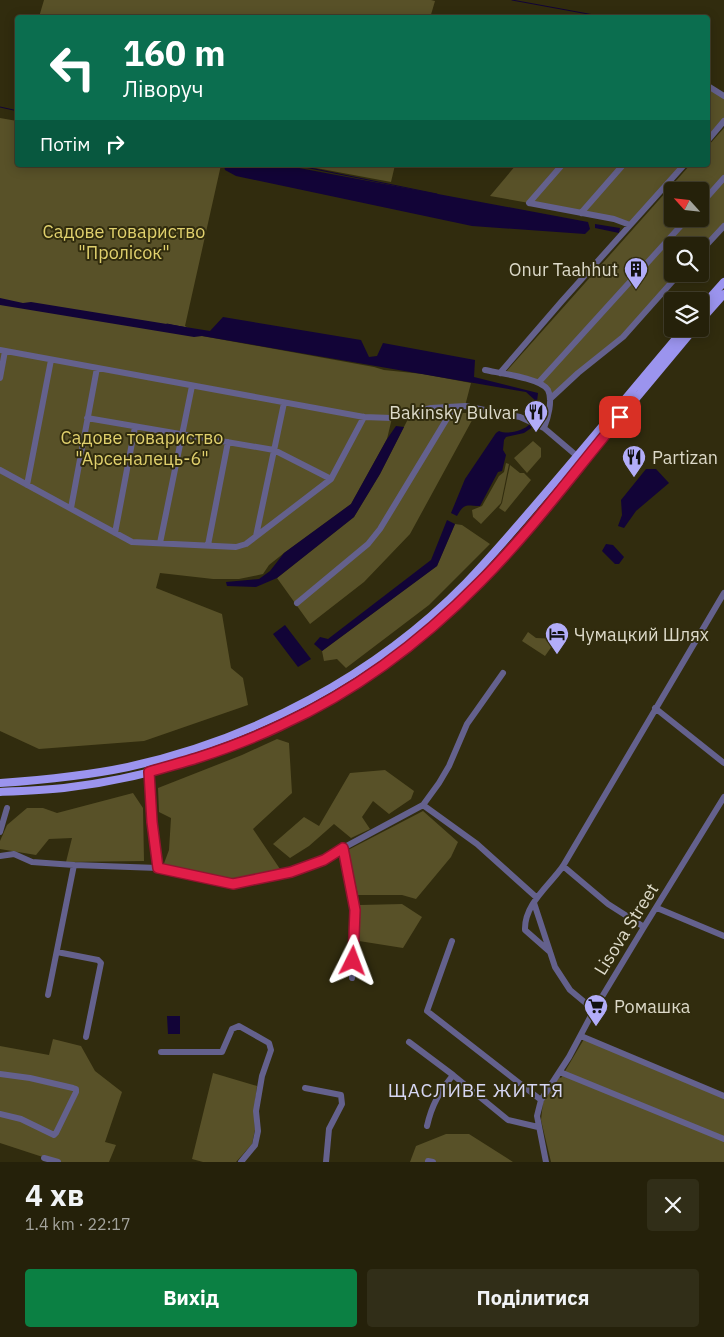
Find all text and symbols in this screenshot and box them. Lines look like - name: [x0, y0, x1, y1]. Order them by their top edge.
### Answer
- text: 160 m: [123, 30, 226, 76]
- icon: left: [40, 35, 105, 100]
- text: Ліворуч: [123, 74, 204, 103]
- icon: right: [101, 130, 129, 158]
- text: Потім: [40, 132, 91, 156]
- north arrow: [664, 182, 709, 228]
- map controls: [664, 182, 709, 337]
- park label: Садове товариство "Пролісок": [43, 220, 205, 264]
- button: search: [664, 237, 709, 282]
- building icon: Onur Taahhut: [623, 256, 649, 290]
- place label: Onur Taahhut: [509, 258, 618, 281]
- button: layers: [664, 292, 709, 337]
- pin: [599, 396, 641, 438]
- restaurant icon: Bakinsky Bulvar: [523, 399, 549, 433]
- place label: Bakinsky Bulvar: [389, 401, 518, 424]
- icon: arrive: [606, 403, 634, 431]
- park label: Садове товариство "Арсеналець-6": [61, 426, 223, 470]
- restaurant icon: Partizan: [621, 444, 647, 478]
- place label: Partizan: [652, 446, 718, 469]
- hotel icon: Чумацкий Шлях: [544, 621, 570, 655]
- place label: Чумацкий Шлях: [574, 623, 709, 646]
- street label: Lisova Street: [589, 879, 663, 979]
- position arrow: [326, 934, 378, 986]
- supermarket icon: Ромашка: [583, 993, 609, 1027]
- place label: Ромашка: [614, 995, 691, 1018]
- district label: ЩАСЛИВЕ ЖИТТЯ: [388, 1078, 564, 1102]
- text: 4 хв: [25, 1175, 84, 1214]
- button: close: [647, 1179, 699, 1231]
- text: 1.4 km · 22:17: [25, 1214, 131, 1234]
- button: Вихід: [25, 1269, 357, 1327]
- button: Поділитися: [367, 1269, 699, 1327]

